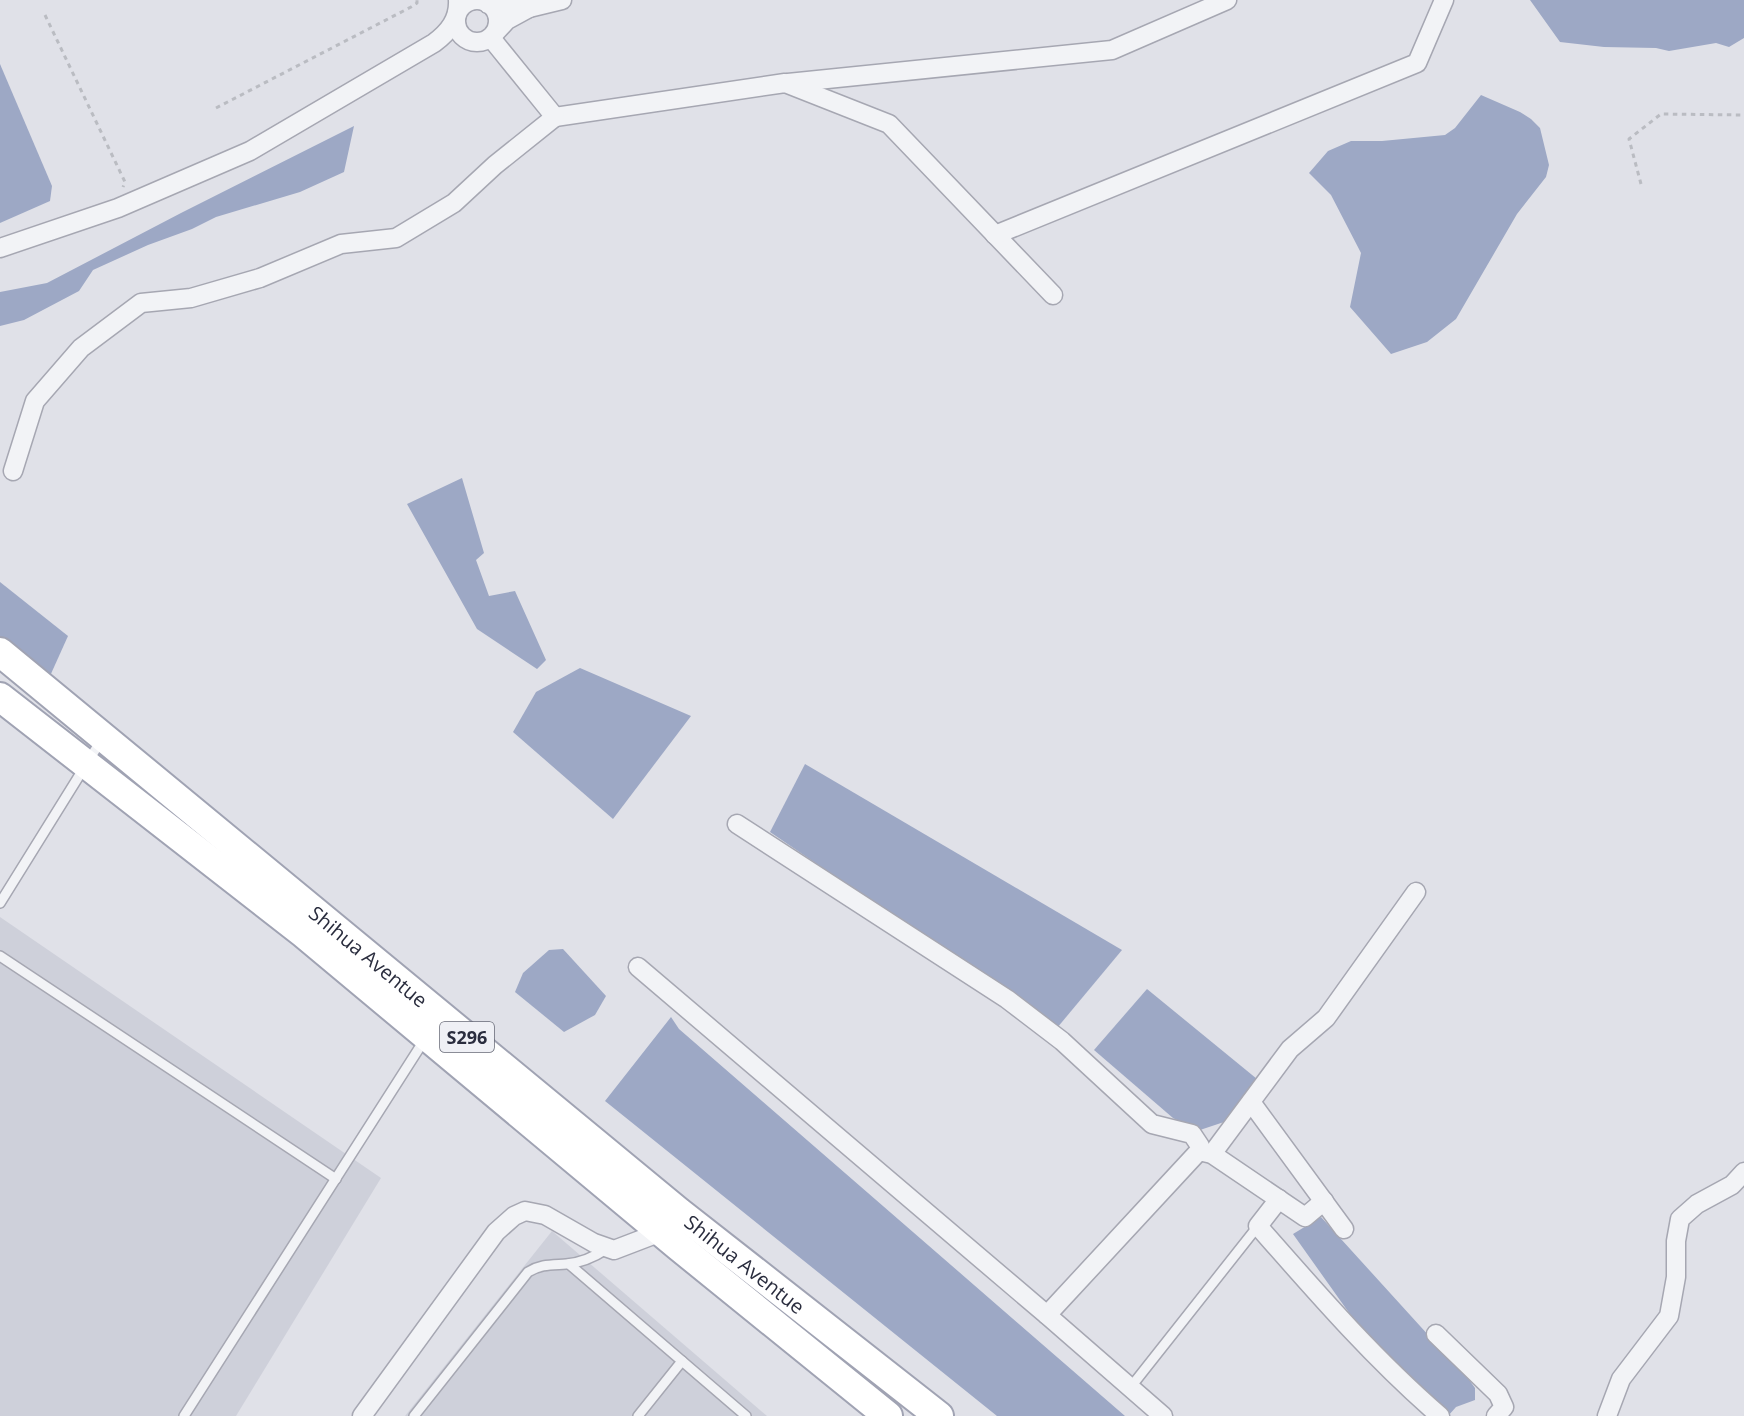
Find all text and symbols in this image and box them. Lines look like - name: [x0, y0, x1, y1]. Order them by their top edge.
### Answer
- street label: Shihua Aventue: [304, 899, 434, 1013]
- road number: S296: [440, 1022, 494, 1052]
- street label: Shihua Aventue: [679, 1208, 811, 1319]

